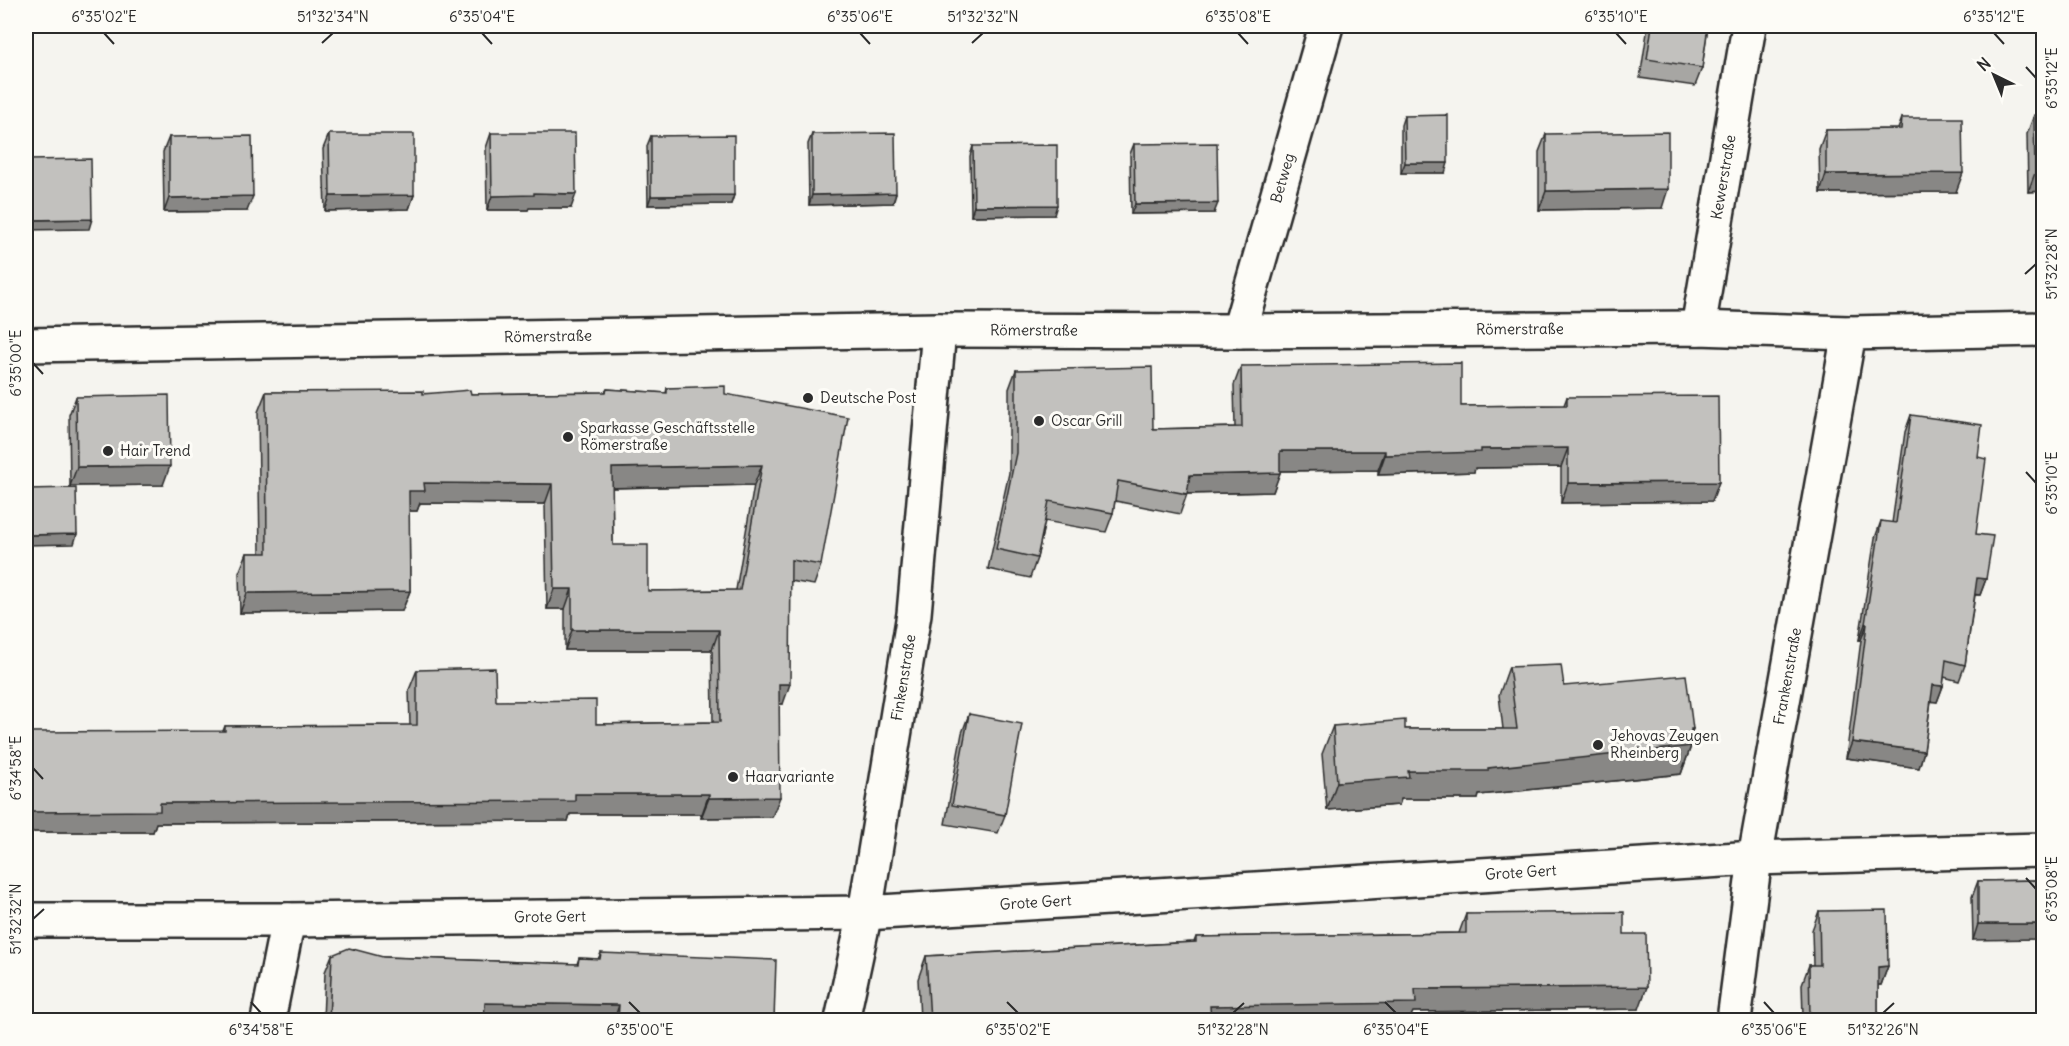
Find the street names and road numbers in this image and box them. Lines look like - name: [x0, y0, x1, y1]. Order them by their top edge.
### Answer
- street label: Kewerstraße: [1706, 133, 1739, 221]
- street label: Betweg: [1266, 151, 1298, 205]
- street label: Römerstraße: [1476, 319, 1564, 338]
- street label: Römerstraße: [990, 320, 1078, 339]
- street label: Römerstraße: [504, 326, 592, 346]
- street label: Frankenstraße: [1769, 626, 1805, 726]
- street label: Finkenstraße: [887, 633, 920, 722]
- street label: Grote Gert: [1484, 860, 1557, 884]
- street label: Grote Gert: [999, 890, 1072, 914]
- street label: Grote Gert: [514, 906, 586, 926]

